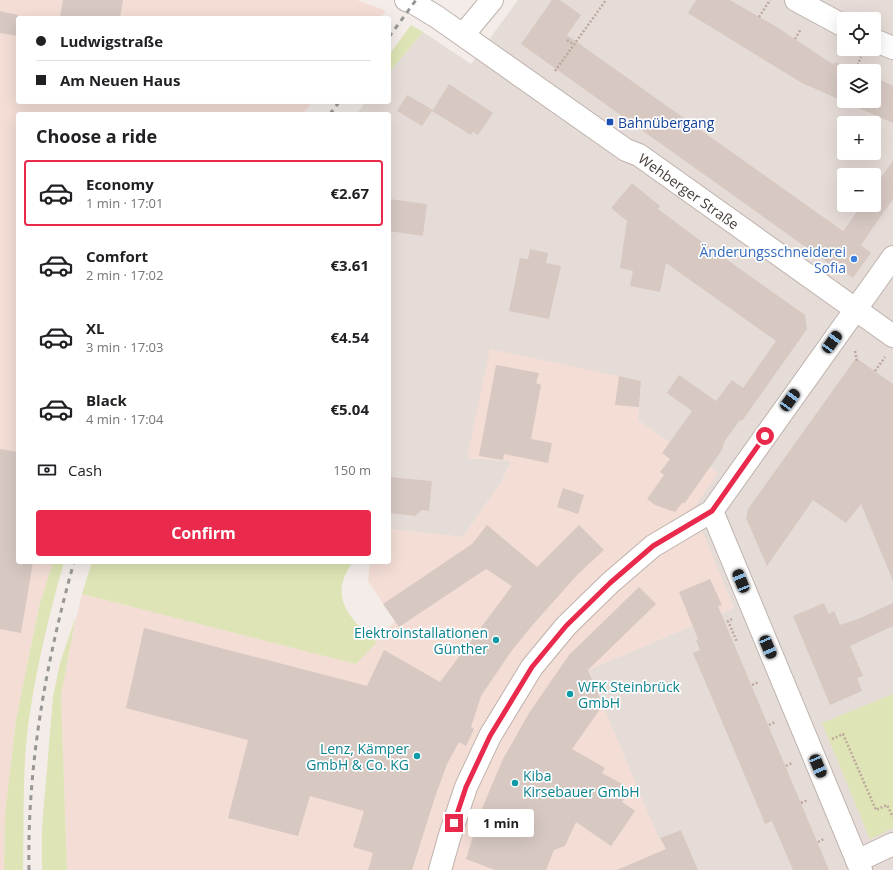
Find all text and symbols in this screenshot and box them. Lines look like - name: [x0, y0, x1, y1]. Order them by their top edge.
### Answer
- map controls: [837, 12, 881, 212]
- button: locate: [837, 12, 881, 56]
- text: Ludwigstraße: [60, 31, 163, 51]
- button: layers: [837, 64, 881, 108]
- text: Am Neuen Haus: [60, 70, 180, 90]
- place label: Bahnübergang: [618, 113, 715, 132]
- button: +: [837, 116, 881, 160]
- marker: Bahnübergang: [605, 117, 615, 127]
- text: Choose a ride: [36, 124, 157, 148]
- street label: Wehberger Straße: [635, 148, 743, 233]
- button: −: [837, 168, 881, 212]
- text: Economy: [86, 174, 154, 194]
- icon: car: [38, 175, 74, 211]
- text: €2.67: [330, 183, 369, 203]
- text: 1 min · 17:01: [86, 194, 163, 212]
- place label: Änderungsschneiderei Sofia: [699, 242, 846, 277]
- text: Comfort: [86, 246, 148, 266]
- icon: car: [38, 247, 74, 283]
- marker: Änderungsschneiderei Sofia: [849, 254, 859, 264]
- text: €3.61: [330, 255, 369, 275]
- text: 2 min · 17:02: [86, 266, 163, 284]
- text: XL: [86, 318, 104, 338]
- icon: car: [38, 319, 74, 355]
- text: €4.54: [330, 327, 369, 347]
- car: [820, 329, 844, 355]
- text: 3 min · 17:03: [86, 338, 163, 356]
- car: [778, 387, 802, 413]
- text: Black: [86, 390, 127, 410]
- icon: car: [38, 391, 74, 427]
- text: €5.04: [330, 399, 369, 419]
- text: 4 min · 17:04: [86, 410, 163, 428]
- route start: [756, 427, 774, 445]
- icon: cash: [36, 459, 58, 481]
- text: Cash: [68, 460, 102, 480]
- text: 150 m: [333, 461, 371, 479]
- button: Confirm: [36, 510, 371, 556]
- car: [731, 568, 751, 594]
- place label: Elektroinstallationen Günther: [354, 623, 488, 658]
- car: [758, 634, 778, 660]
- marker: Elektroinstallationen Günther: [491, 635, 501, 645]
- place label: WFK Steinbrück GmbH: [578, 677, 681, 712]
- marker: WFK Steinbrück GmbH: [565, 689, 575, 699]
- place label: Lenz, Kämper GmbH & Co. KG: [306, 739, 409, 774]
- marker: Lenz, Kämper GmbH & Co. KG: [412, 751, 422, 761]
- car: [808, 753, 828, 779]
- place label: Kiba Kirsebauer GmbH: [523, 766, 640, 801]
- marker: Kiba Kirsebauer GmbH: [510, 778, 520, 788]
- callout: 1 min: [468, 809, 534, 837]
- route end: [445, 814, 463, 832]
- text: 1 min: [483, 814, 519, 832]

